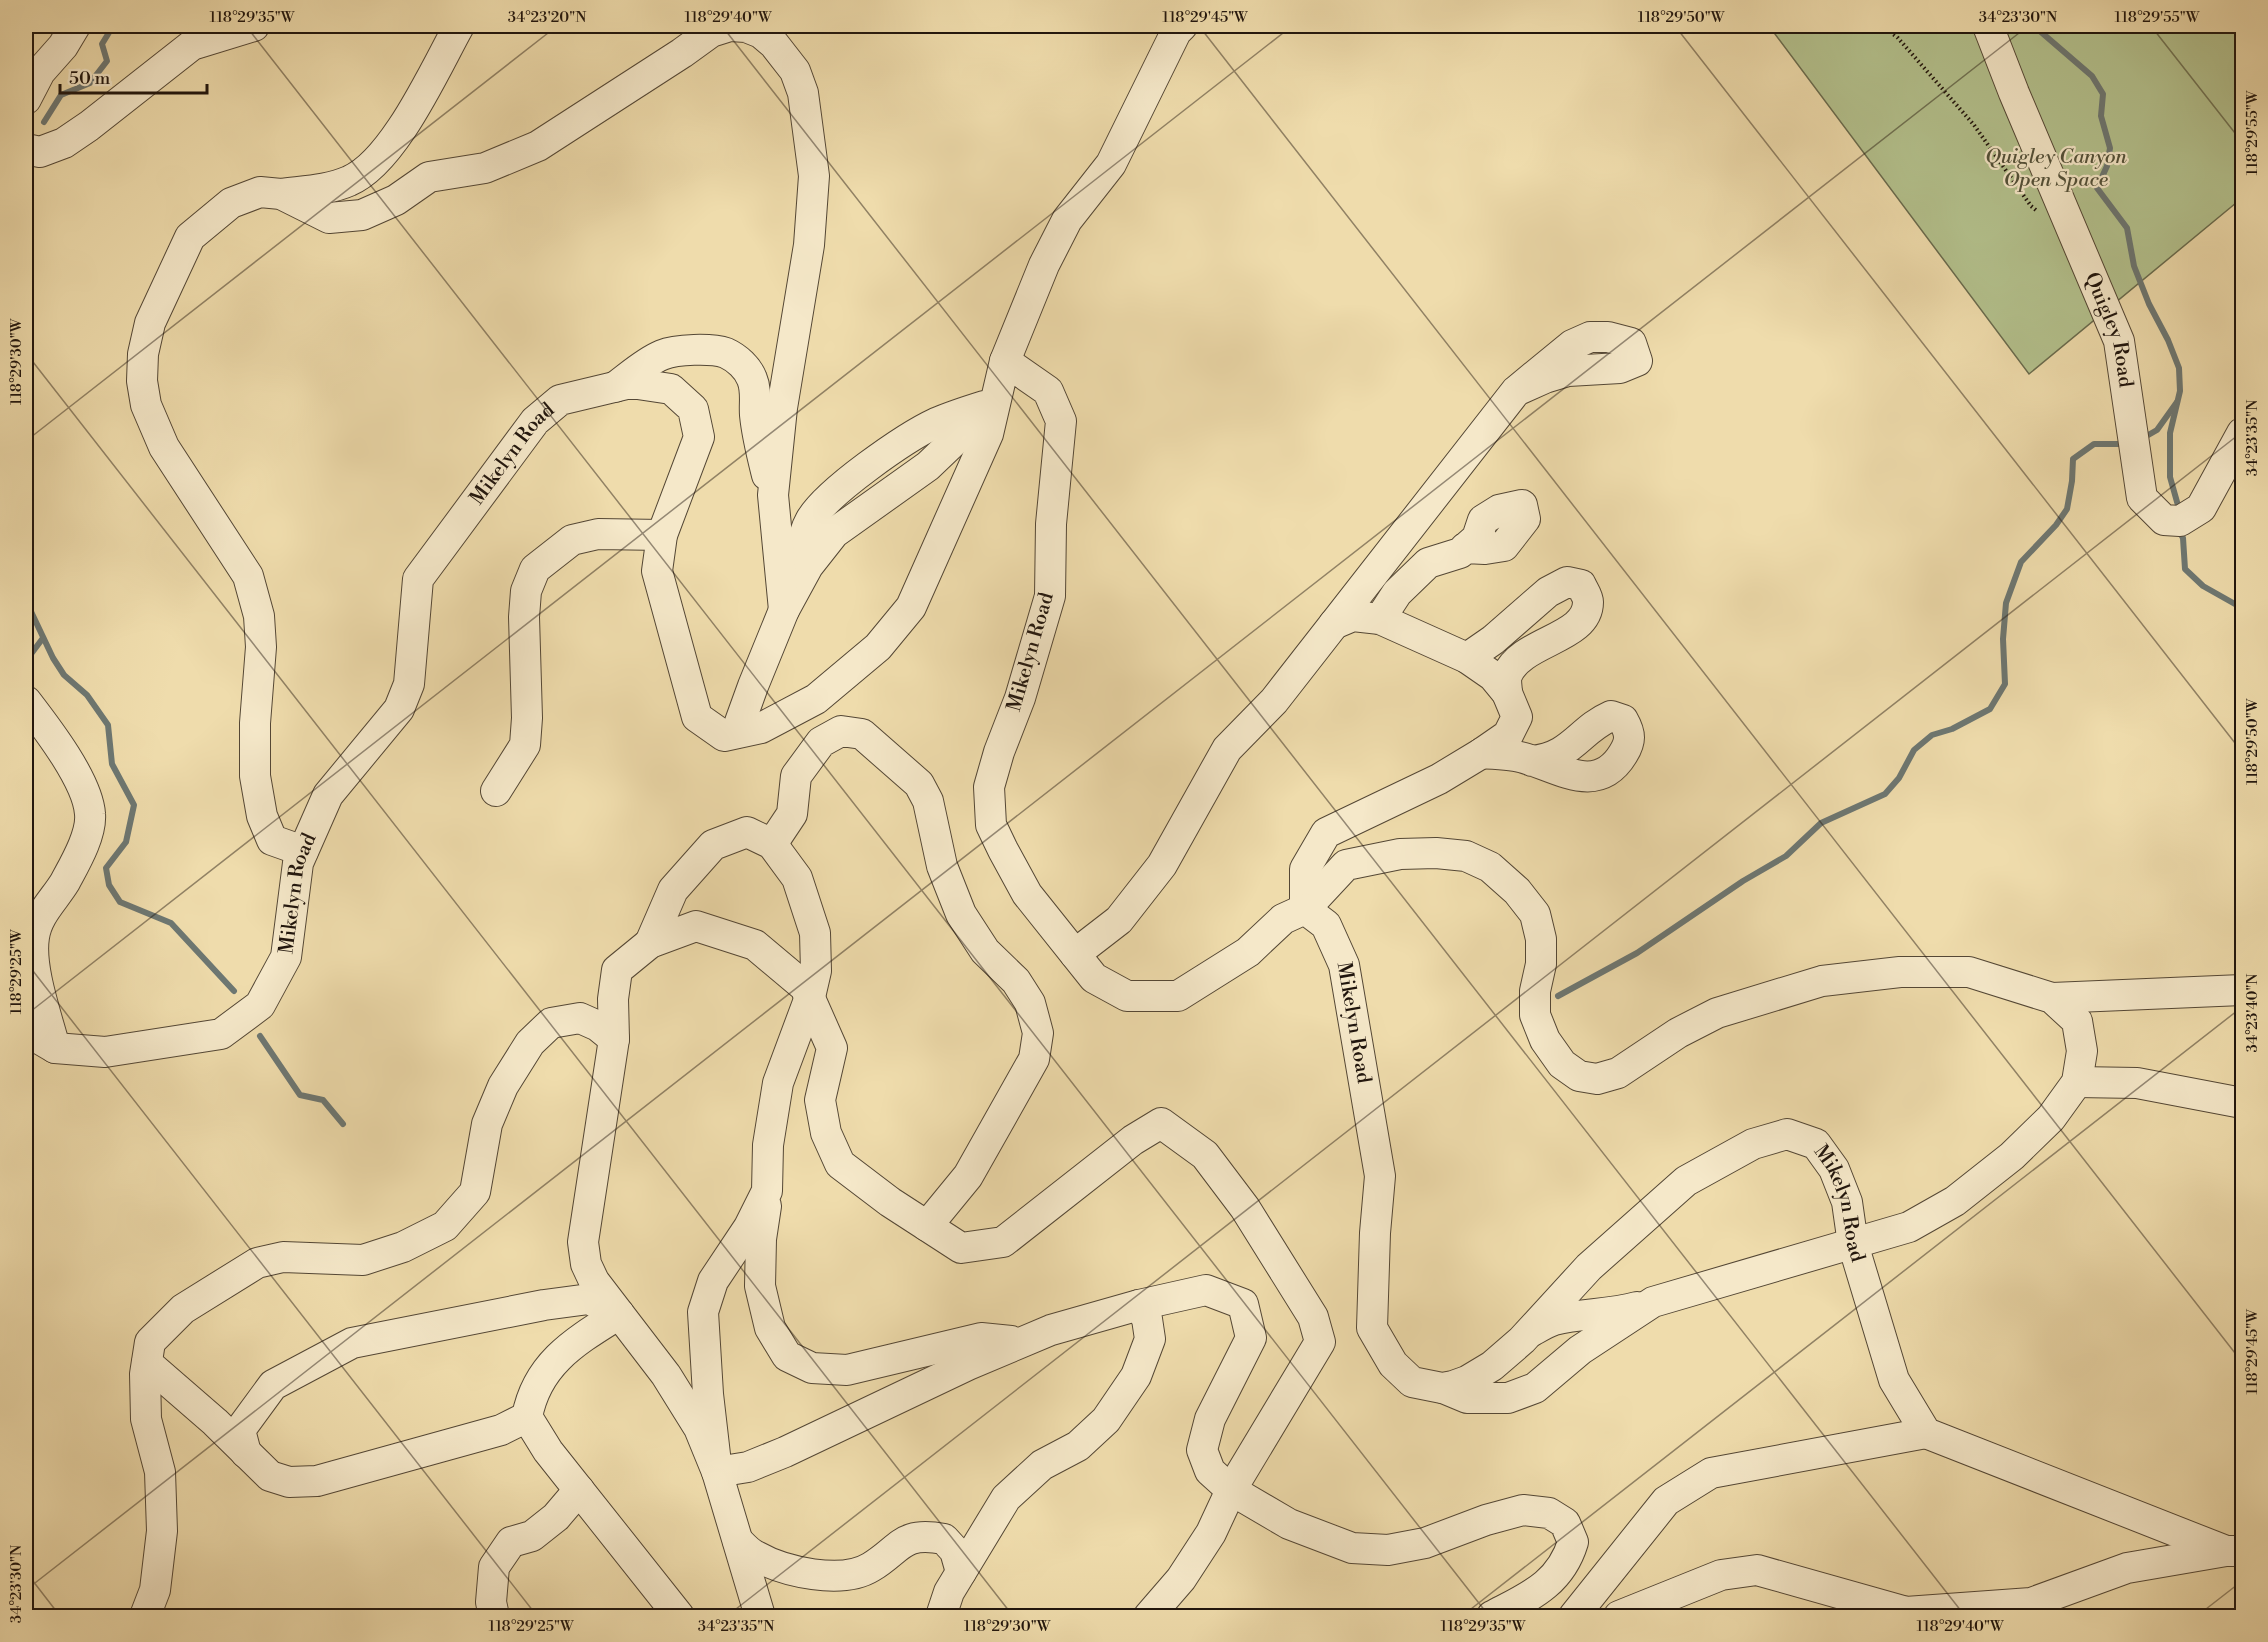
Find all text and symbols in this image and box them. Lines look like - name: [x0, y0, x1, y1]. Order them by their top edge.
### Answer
- text: 118°29'35"W: [210, 8, 295, 27]
- text: 34°23'20"N: [508, 8, 586, 27]
- text: 118°29'40"W: [684, 8, 772, 27]
- text: 118°29'45"W: [1162, 8, 1248, 27]
- text: 118°29'50"W: [1638, 8, 1725, 27]
- text: 34°23'30"N: [1979, 8, 2057, 27]
- text: 118°29'55"W: [2115, 8, 2200, 27]
- scale bar: [60, 57, 207, 95]
- text: 50 m: [69, 67, 111, 90]
- text: 118°29'55"W: [2243, 90, 2262, 175]
- park label: Quigley Canyon Open Space: [1985, 145, 2128, 193]
- street label: Quigley Road: [2079, 269, 2138, 390]
- text: 118°29'30"W: [7, 318, 26, 405]
- street label: Mikelyn Road: [465, 397, 560, 510]
- text: 34°23'35"N: [2243, 400, 2262, 476]
- street label: Mikelyn Road: [1002, 589, 1060, 714]
- text: 118°29'50"W: [2243, 698, 2262, 785]
- street label: Mikelyn Road: [274, 829, 322, 955]
- text: 118°29'25"W: [7, 929, 26, 1015]
- street label: Mikelyn Road: [1331, 960, 1377, 1086]
- text: 34°23'40"N: [2243, 973, 2262, 1053]
- street label: Mikelyn Road: [1808, 1140, 1870, 1266]
- text: 118°29'45"W: [2243, 1309, 2262, 1395]
- text: 34°23'30"N: [7, 1545, 26, 1623]
- text: 118°29'25"W: [488, 1617, 574, 1636]
- text: 34°23'35"N: [698, 1617, 774, 1636]
- text: 118°29'30"W: [964, 1617, 1051, 1636]
- text: 118°29'35"W: [1441, 1617, 1526, 1636]
- text: 118°29'40"W: [1916, 1617, 2004, 1636]

